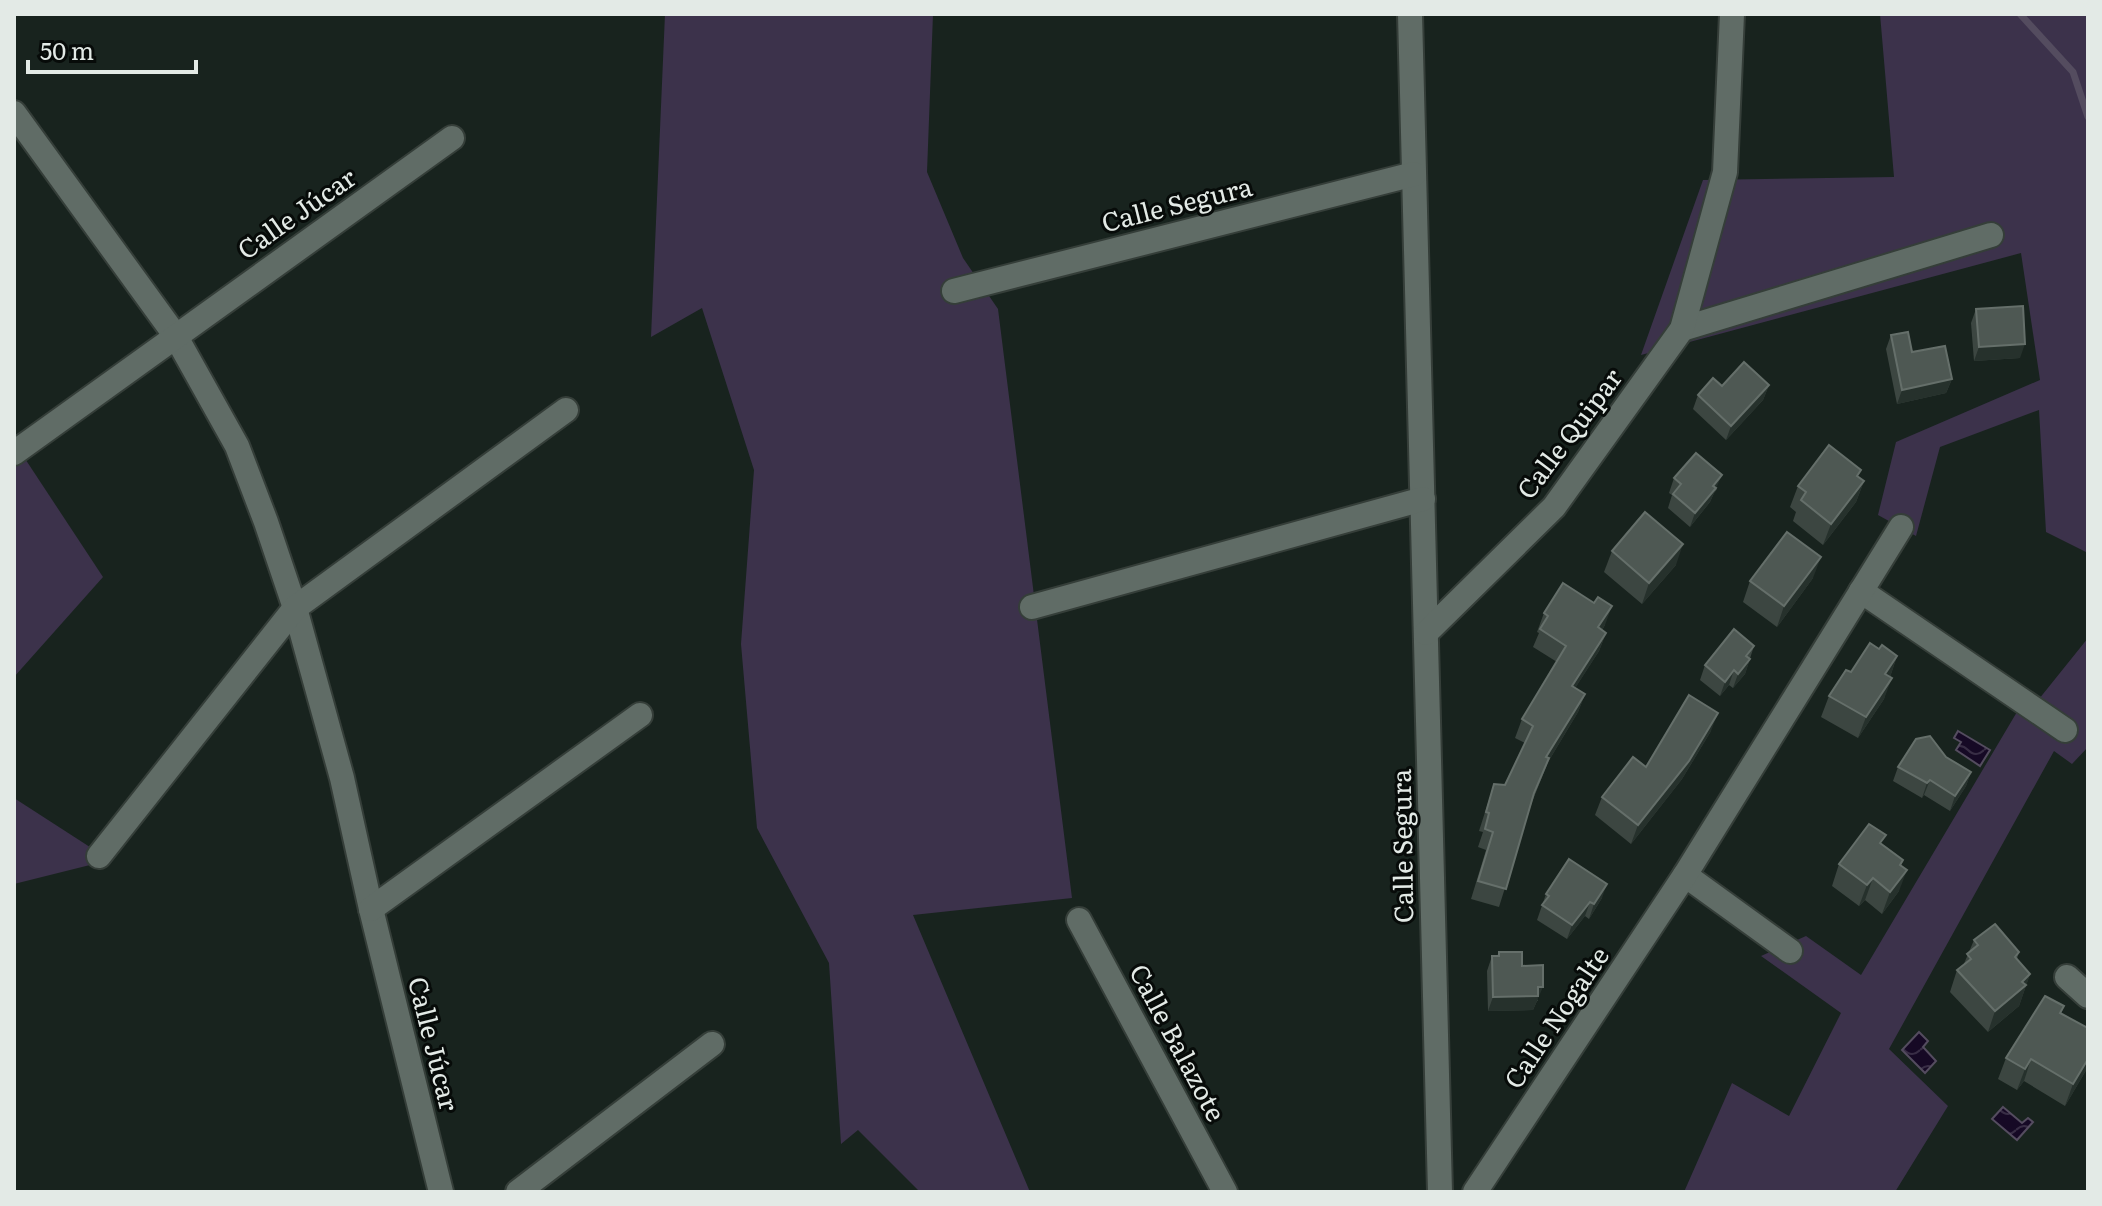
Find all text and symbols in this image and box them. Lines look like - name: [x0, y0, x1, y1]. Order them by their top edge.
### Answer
- scale bar: [28, 24, 196, 74]
- text: 50 m: [40, 32, 94, 67]
- street label: Calle Júcar: [228, 156, 363, 267]
- street label: Calle Segura: [1097, 165, 1256, 240]
- street label: Calle Quipar: [1506, 358, 1631, 506]
- street label: Calle Segura: [1380, 769, 1421, 923]
- street label: Calle Nogalte: [1493, 938, 1617, 1095]
- street label: Calle Balazote: [1121, 956, 1237, 1127]
- street label: Calle Júcar: [400, 972, 471, 1115]

